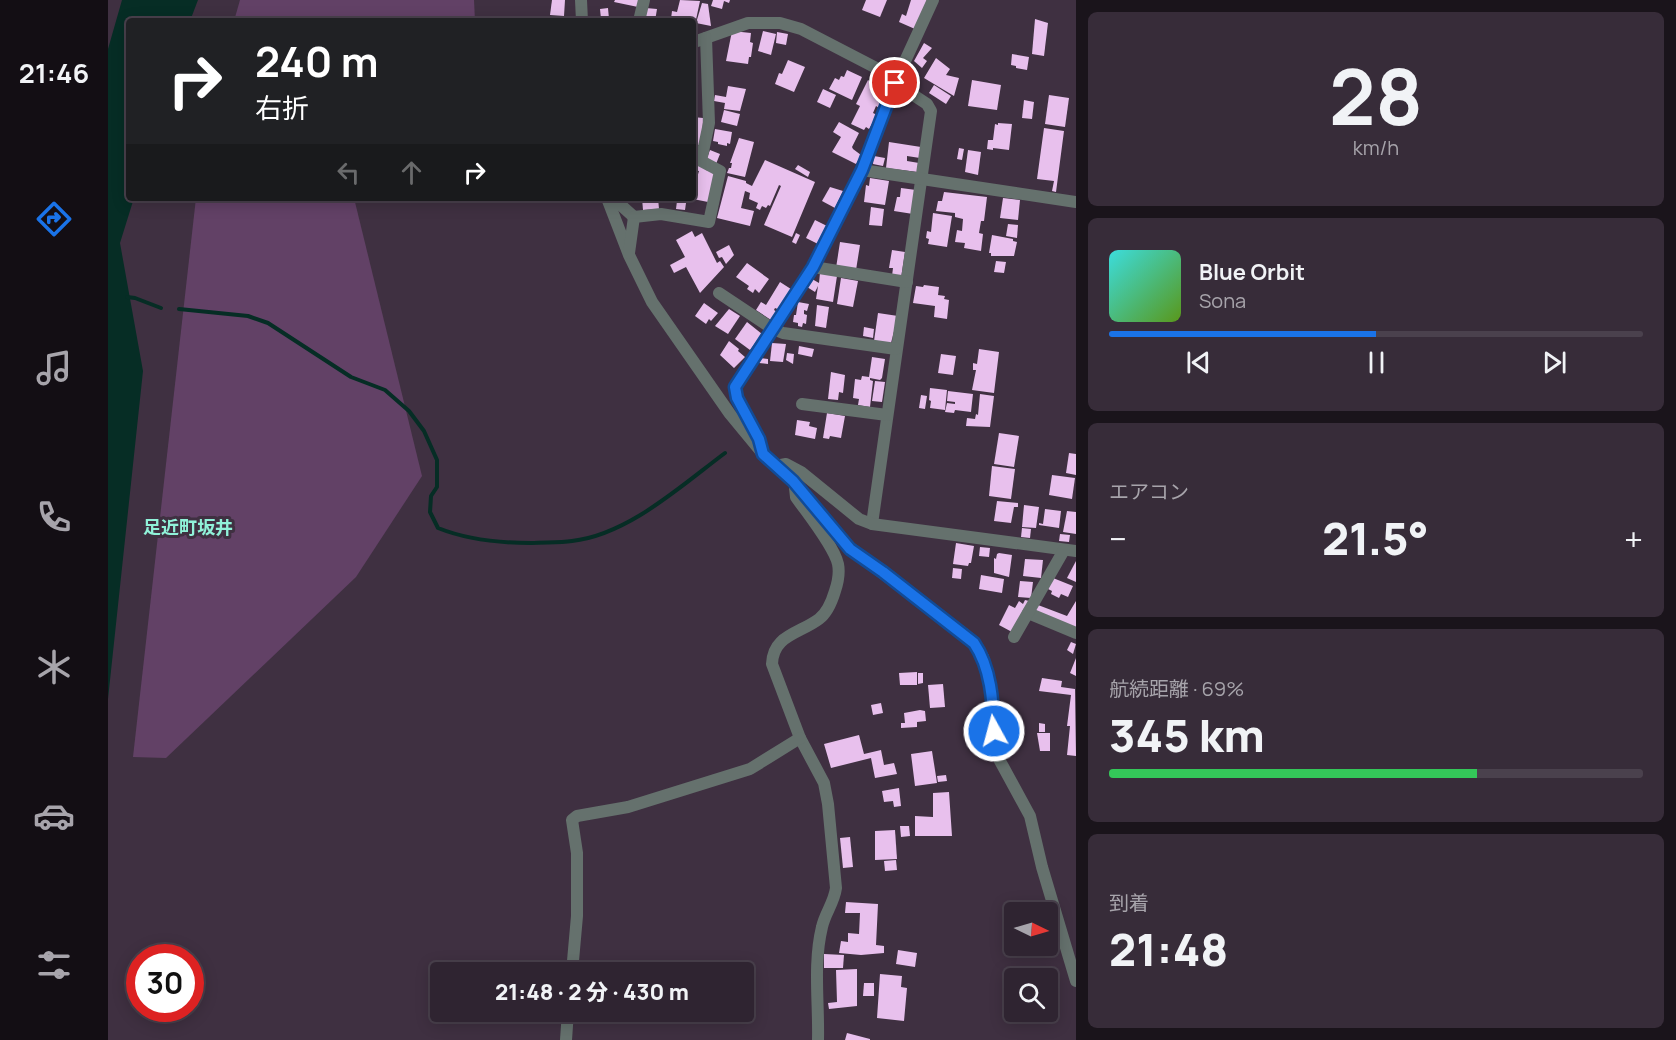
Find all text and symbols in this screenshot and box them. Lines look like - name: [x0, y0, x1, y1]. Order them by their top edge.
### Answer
- text: 240 m: [255, 32, 379, 90]
- icon: right: [156, 42, 234, 120]
- text: 28: [1329, 42, 1423, 148]
- text: 21:46: [19, 54, 89, 91]
- pin: [869, 57, 920, 108]
- icon: arrive: [878, 66, 911, 99]
- text: 右折: [255, 89, 309, 126]
- text: km/h: [1353, 134, 1399, 161]
- icon: left: [332, 156, 365, 189]
- icon: ahead: [395, 156, 428, 189]
- icon: right: [458, 156, 491, 189]
- icon: directions: [33, 198, 75, 240]
- text: Blue Orbit: [1199, 257, 1305, 287]
- text: Sona: [1199, 287, 1246, 314]
- icon: previous: [1182, 346, 1215, 379]
- icon: pause: [1360, 346, 1393, 379]
- icon: next: [1538, 346, 1571, 379]
- icon: music: [33, 347, 75, 389]
- text: エアコン: [1109, 478, 1189, 505]
- icon: phone: [33, 496, 75, 538]
- text: 21.5°: [1322, 507, 1429, 569]
- district label: 足近町坂井: [143, 515, 233, 539]
- text: −: [1109, 516, 1127, 561]
- text: +: [1624, 516, 1643, 561]
- icon: climate: [33, 646, 75, 688]
- text: 航続距離 · 69%: [1109, 675, 1244, 702]
- position arrow: [962, 699, 1026, 763]
- text: 345 km: [1109, 704, 1265, 766]
- icon: car: [33, 795, 75, 837]
- text: 到着: [1109, 889, 1149, 916]
- north arrow: [1004, 902, 1058, 956]
- map controls: [1004, 902, 1058, 1022]
- text: 21:48: [1109, 918, 1228, 980]
- icon: filters: [33, 944, 75, 986]
- speed limit sign: 30: [126, 944, 204, 1022]
- button: search: [1004, 968, 1058, 1022]
- text: 21:48 · 2 分 · 430 m: [495, 977, 689, 1007]

